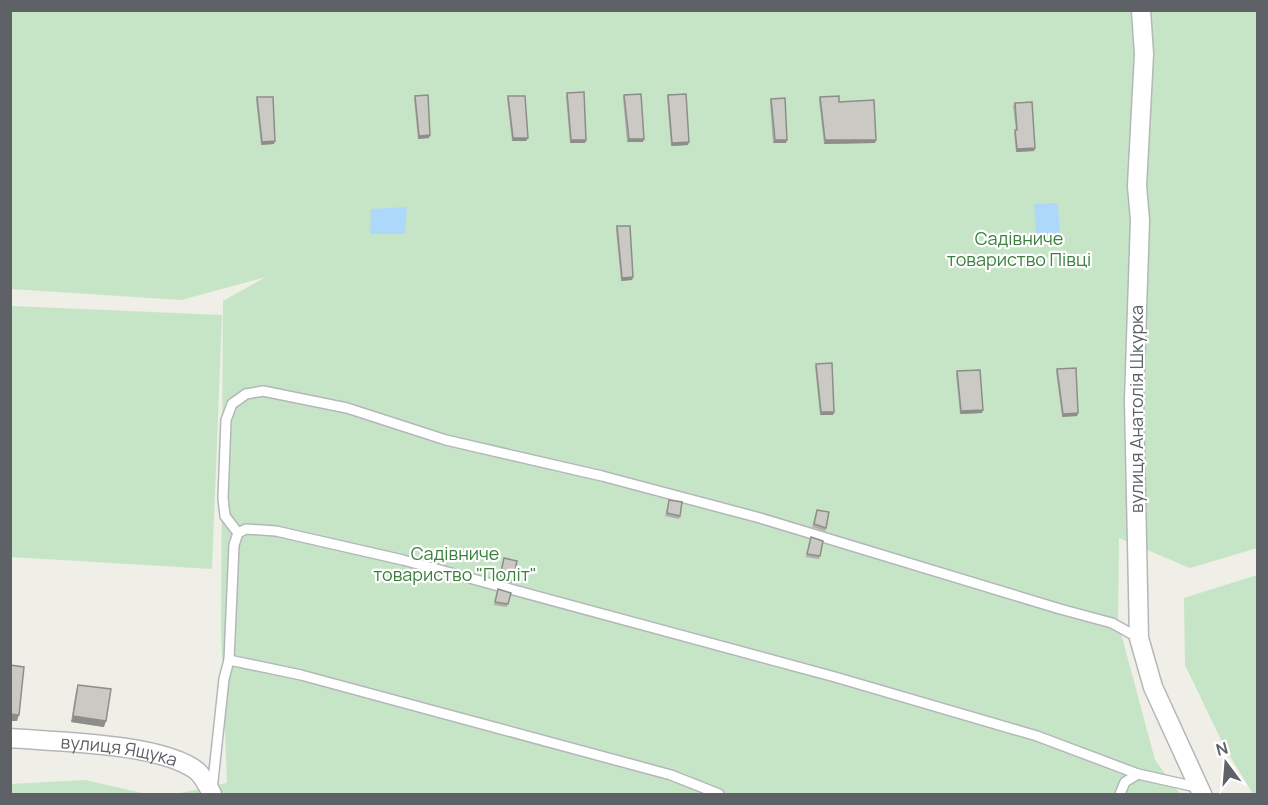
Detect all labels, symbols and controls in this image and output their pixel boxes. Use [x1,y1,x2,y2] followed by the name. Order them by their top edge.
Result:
[947,226,1091,271] park label: Садівниче товариство Півці
[1124,305,1148,513] street label: вулиця Анатолія Шкурка
[373,541,537,586] park label: Садівниче товариство "Політ"
[60,729,181,771] street label: вулиця Ящука
[1196,733,1256,793] north arrow
[1213,736,1230,761] text: N

